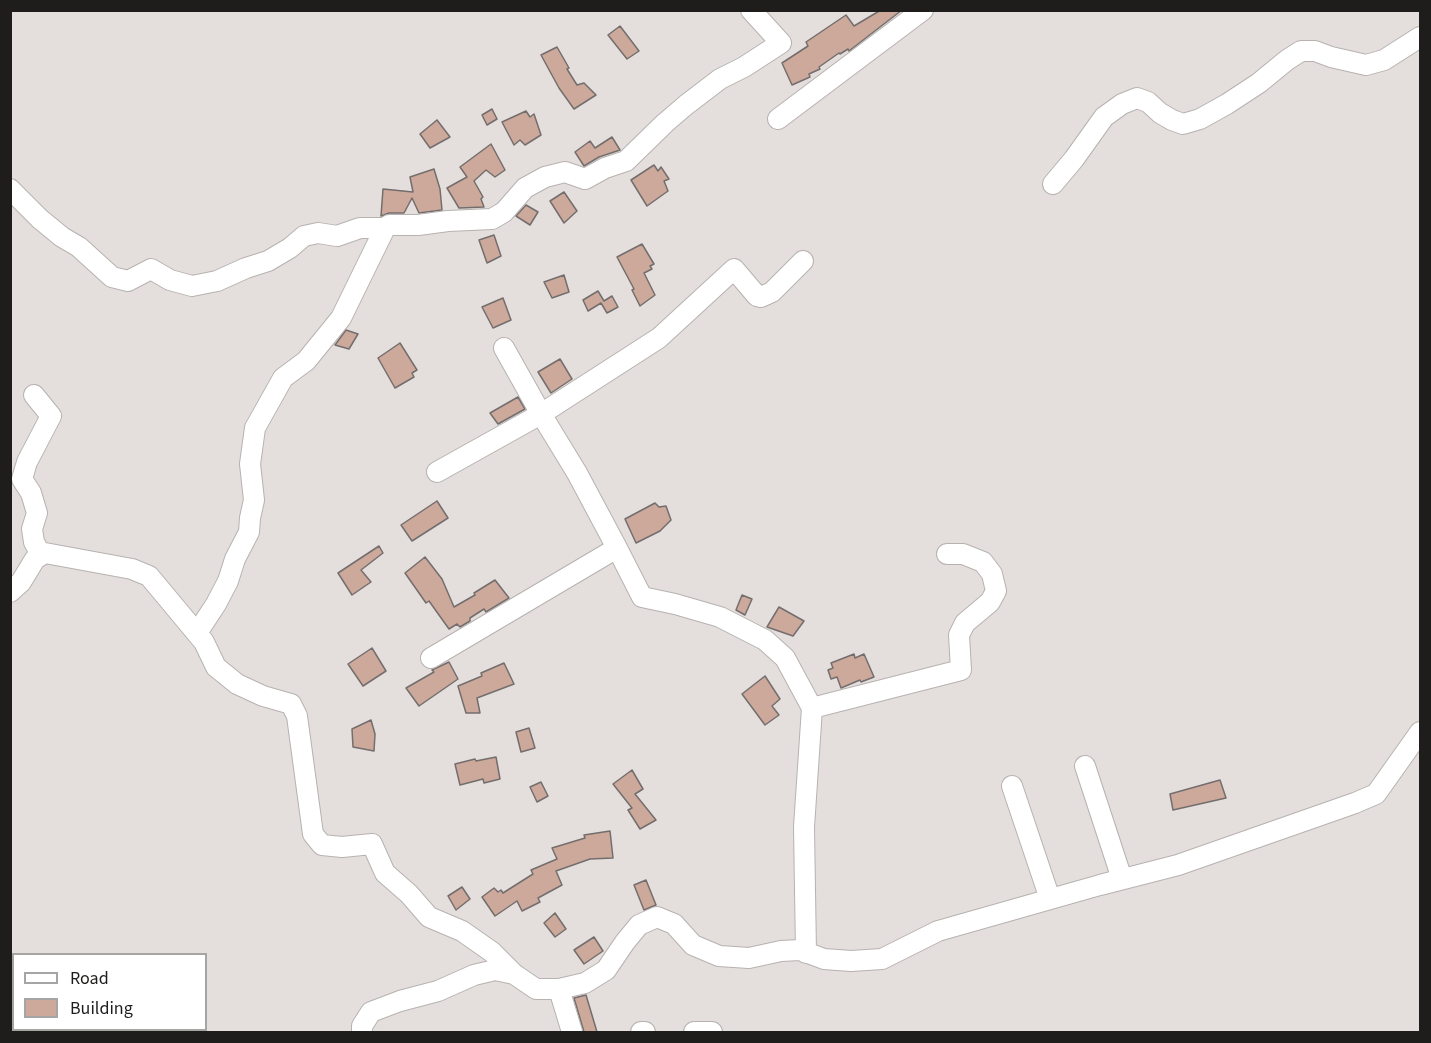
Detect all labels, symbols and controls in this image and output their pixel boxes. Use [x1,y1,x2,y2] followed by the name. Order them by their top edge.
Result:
[12,953,207,1031] legend
[70,966,109,991] text: Road
[70,996,133,1021] text: Building

